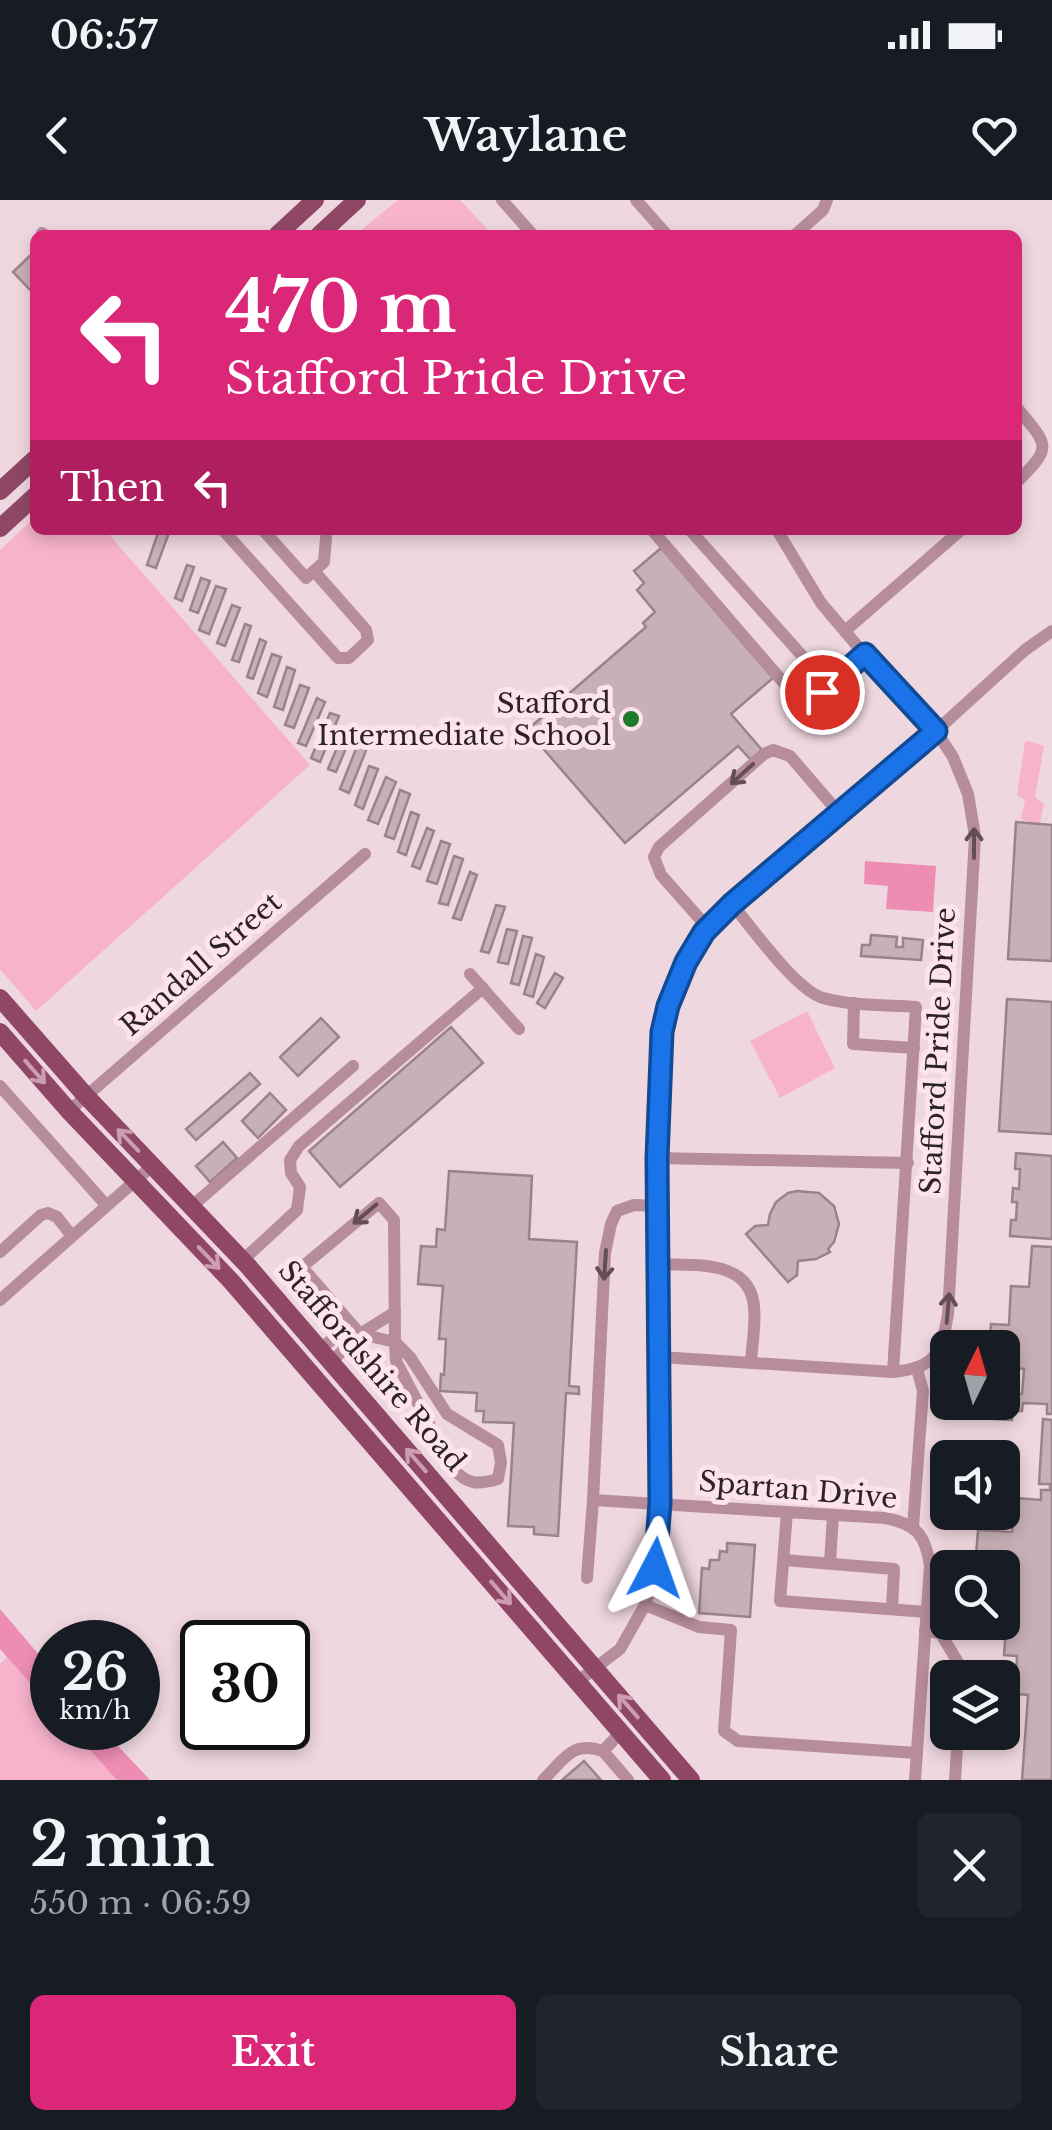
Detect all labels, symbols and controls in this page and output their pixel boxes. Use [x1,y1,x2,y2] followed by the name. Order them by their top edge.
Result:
[50,12,157,59] text: 06:57
[424,107,628,163] text: Waylane
[30,108,85,163] icon: back
[967,108,1022,163] icon: heart
[225,264,457,351] text: 470 m
[60,270,190,400] icon: left
[225,350,687,406] text: Stafford Pride Drive
[185,460,240,515] icon: left
[60,464,165,511] text: Then
[780,650,865,735] pin
[795,665,850,720] icon: arrive
[317,686,611,753] place label: Stafford Intermediate School
[620,708,642,730] marker: Stafford Intermediate School
[730,762,755,785] one-way arrow
[964,828,984,860] one-way arrow
[113,884,289,1043] street label: Randall Street
[913,906,963,1196] street label: Stafford Pride Drive
[23,1059,46,1084] one-way arrow
[116,1129,140,1153] one-way arrow
[353,1203,379,1225] one-way arrow
[197,1245,220,1270] one-way arrow
[595,1248,614,1280] one-way arrow
[271,1254,473,1479] street label: Staffordshire Road
[938,1292,957,1324] one-way arrow
[930,1330,1020,1420] north arrow
[930,1330,1020,1750] map controls
[930,1440,1020,1530] button: sound
[406,1447,428,1473] one-way arrow
[697,1464,899,1516] street label: Spartan Drive
[603,1516,707,1620] position arrow
[930,1550,1020,1640] button: search
[490,1580,513,1605] one-way arrow
[180,1620,310,1750] speed limit sign: 30
[62,1641,128,1704] text: 26
[930,1660,1020,1750] button: layers
[616,1694,639,1719] one-way arrow
[60,1695,130,1726] text: km/h
[30,1808,215,1882] text: 2 min
[917,1813,1022,1918] button: close
[30,1883,252,1923] text: 550 m · 06:59
[30,1995,516,2110] button: Exit
[536,1995,1022,2110] button: Share

